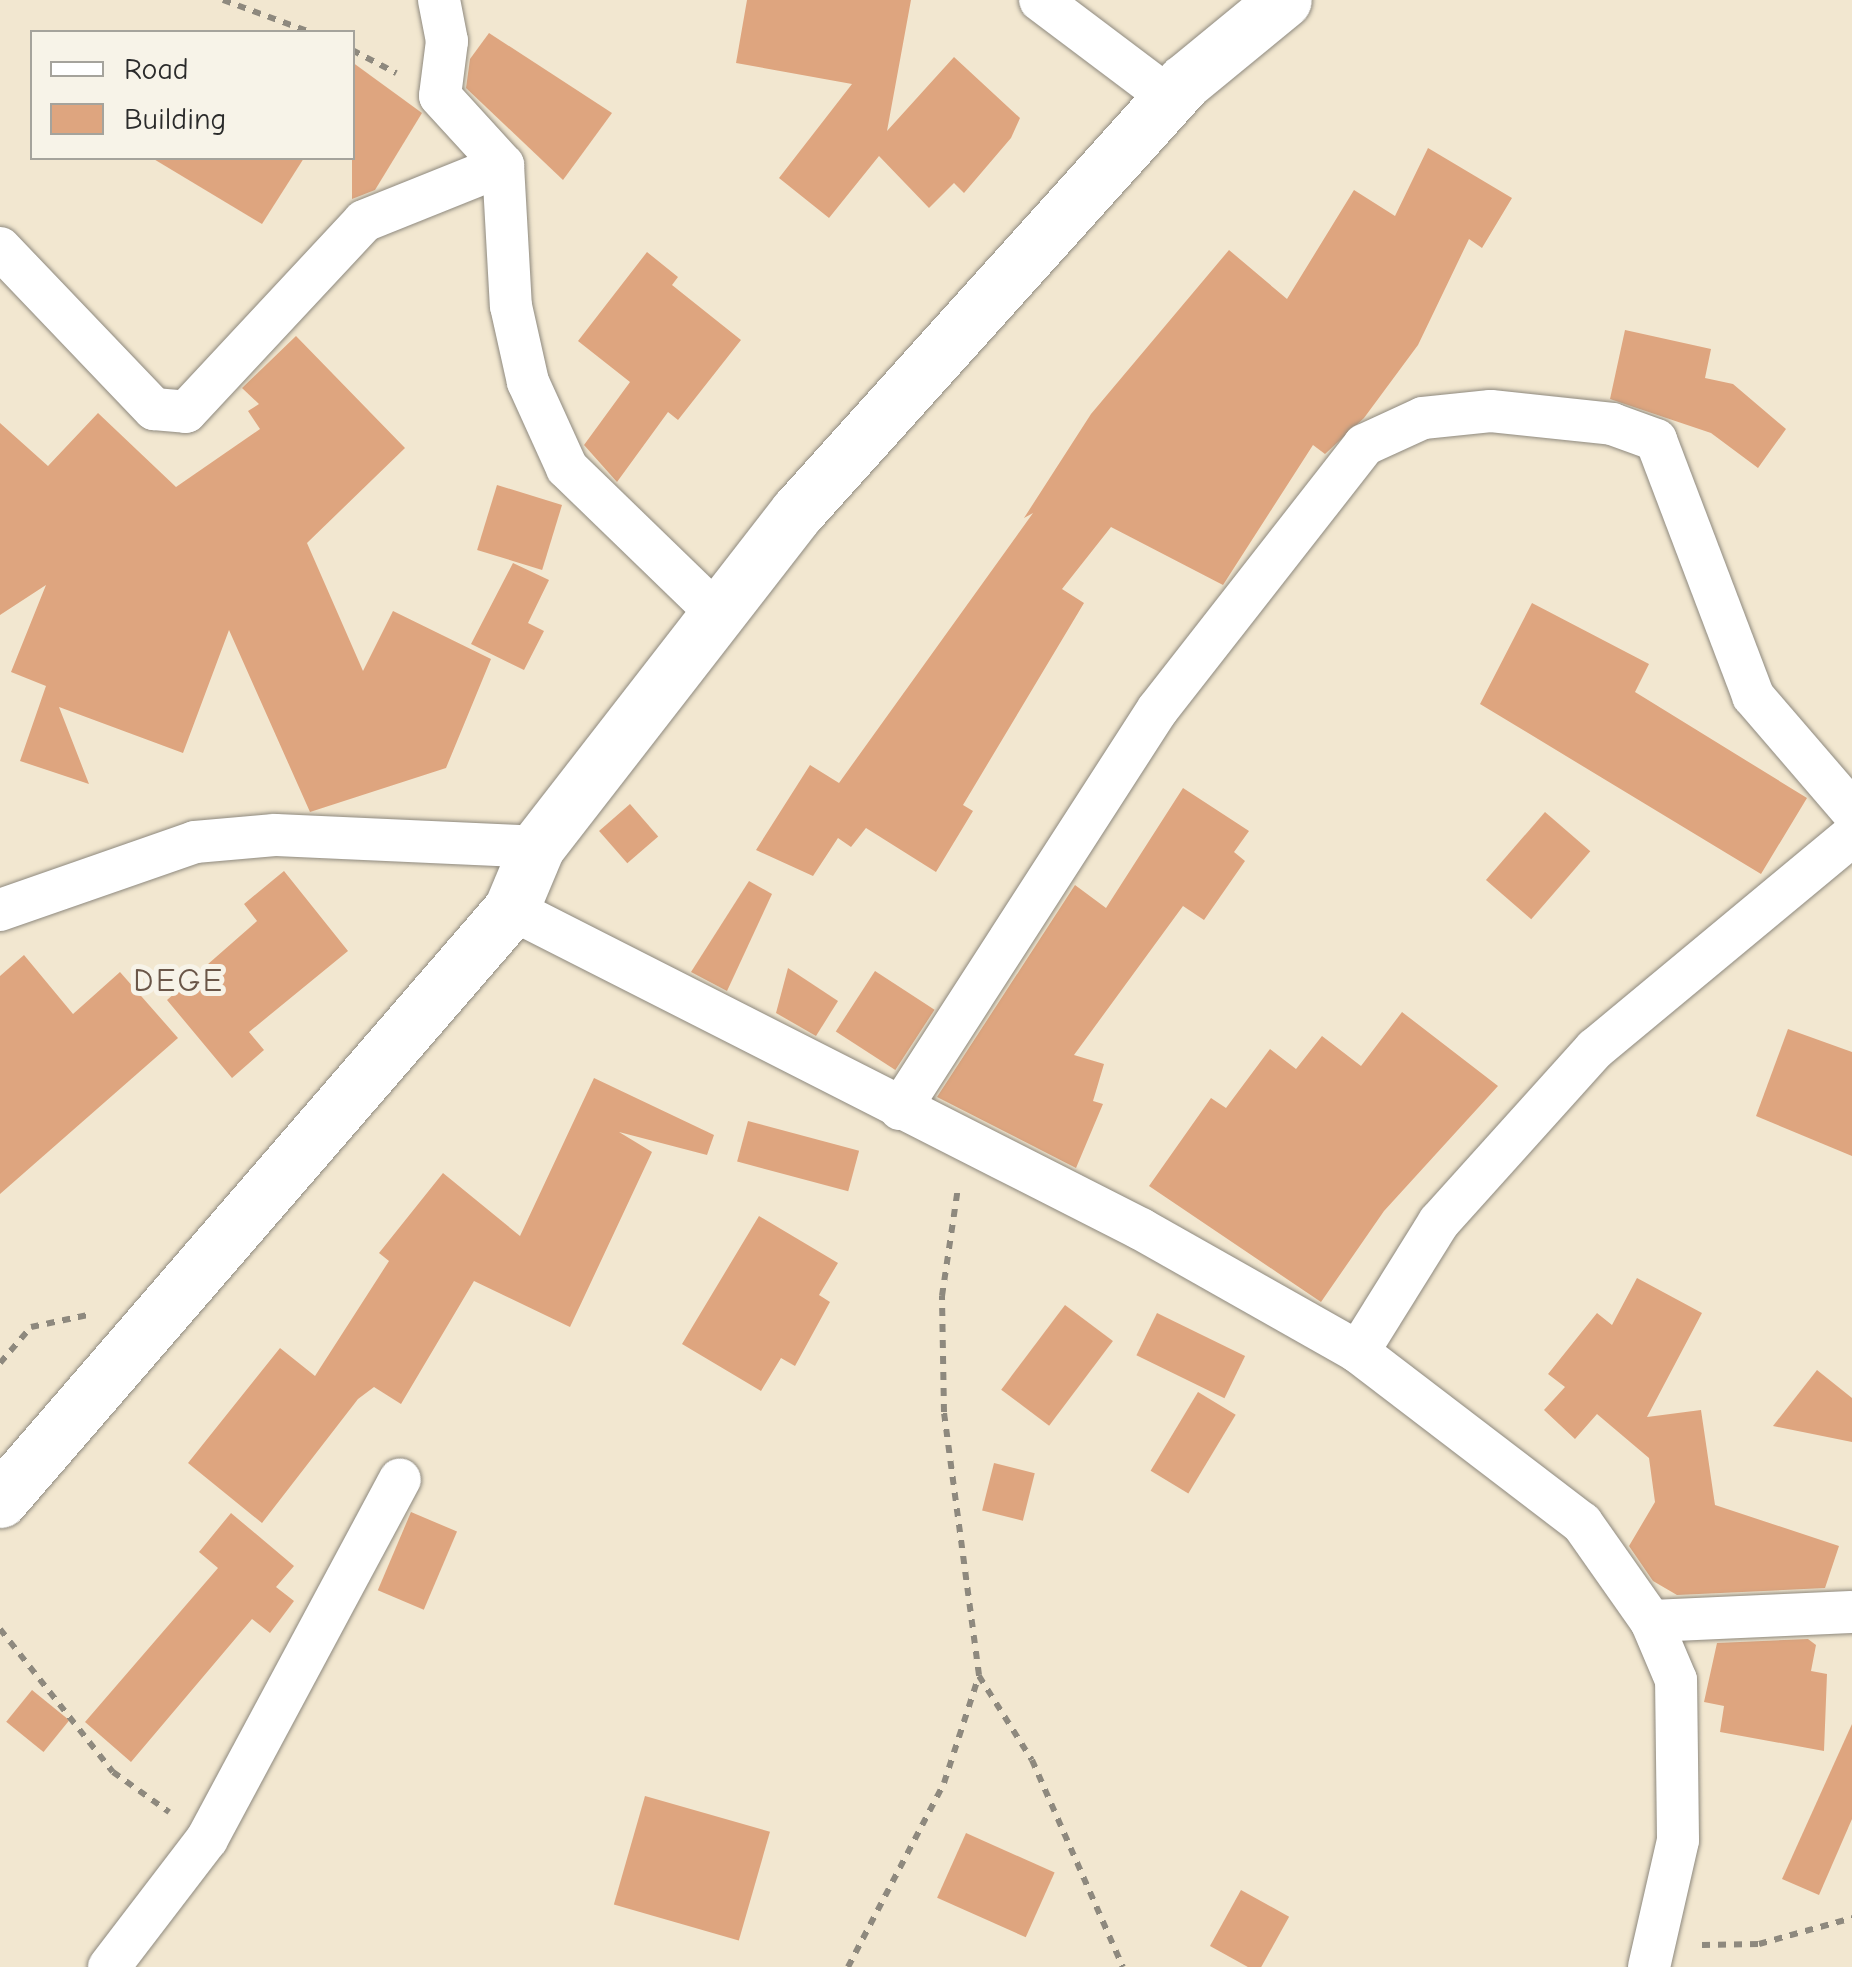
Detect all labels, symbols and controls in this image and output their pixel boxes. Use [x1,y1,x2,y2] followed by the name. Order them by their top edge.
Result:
[30,30,355,160] legend
[124,52,189,87] text: Road
[124,102,227,137] text: Building
[133,962,225,1000] district label: DEGE

